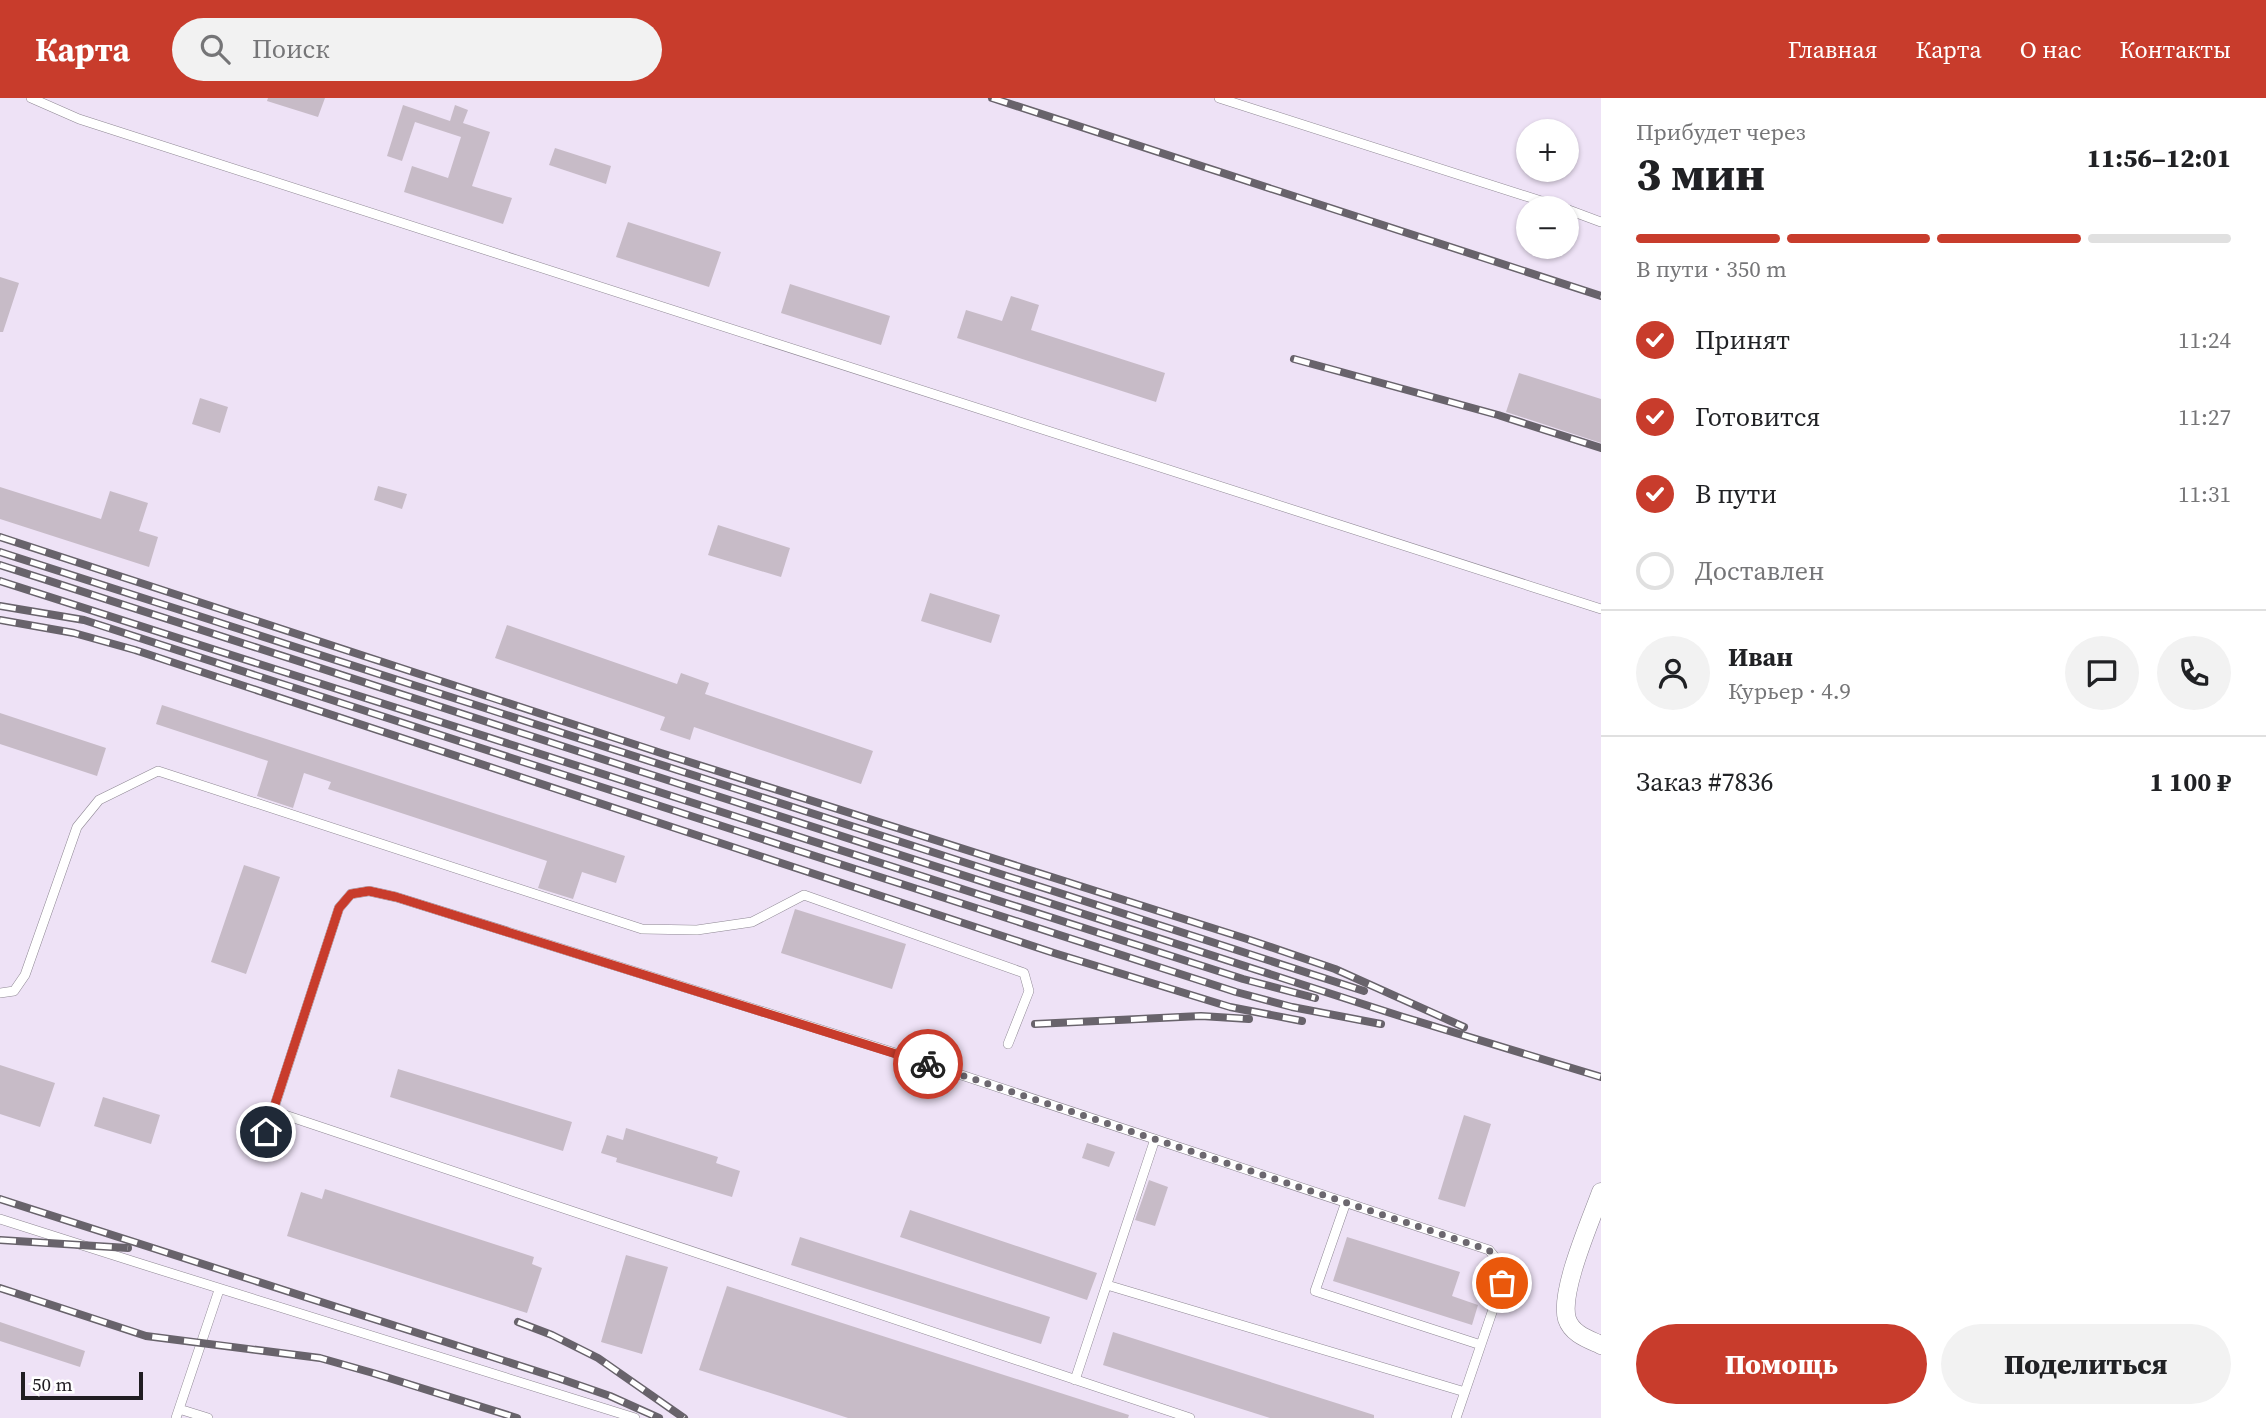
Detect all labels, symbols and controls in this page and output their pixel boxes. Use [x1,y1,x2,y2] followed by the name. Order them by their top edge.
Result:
[172,18,662,81] search box
[35,27,130,72] text: Карта
[196,30,234,68] icon: search
[252,31,330,67] text: Поиск
[1788,33,1877,66] text: Главная
[1915,33,1982,66] text: Карта
[2020,33,2081,66] text: О нас
[2119,33,2231,66] text: Контакты
[1636,116,1806,148] text: Прибудет через
[1516,119,1579,259] map controls
[1516,119,1579,182] button: +
[2087,140,2231,176] text: 11:56–12:01
[1636,142,1765,205] text: 3 мин
[1516,196,1579,259] button: −
[1636,253,1787,285] text: В пути · 350 m
[1636,321,1674,359] icon: check
[1695,322,1790,358] text: Принят
[2178,324,2231,356] text: 11:24
[1636,398,1674,436] icon: check
[1695,399,1820,435] text: Готовится
[2178,401,2231,433] text: 11:27
[1636,475,1674,513] icon: check
[1695,476,1777,512] text: В пути
[2178,478,2231,510] text: 11:31
[1695,553,1824,589] text: Доставлен
[1636,636,1710,710] button: person
[2065,636,2139,710] button: chat
[2157,636,2231,710] button: phone
[1728,639,1793,675] text: Иван
[1728,675,1851,707] text: Курьер · 4.9
[1636,764,1774,800] text: Заказ #7836
[2149,764,2231,800] text: 1 100 ₽
[893,1029,963,1099] courier
[909,1045,947,1083] icon: bike
[236,1102,296,1162] pin
[247,1113,285,1151] icon: home
[1472,1253,1532,1313] pin
[1483,1264,1521,1302] icon: bag
[1636,1324,1927,1404] button: Помощь
[1941,1324,2231,1404] button: Поделиться
[21,1369,144,1401] scale bar
[32,1371,73,1397] text: 50 m

